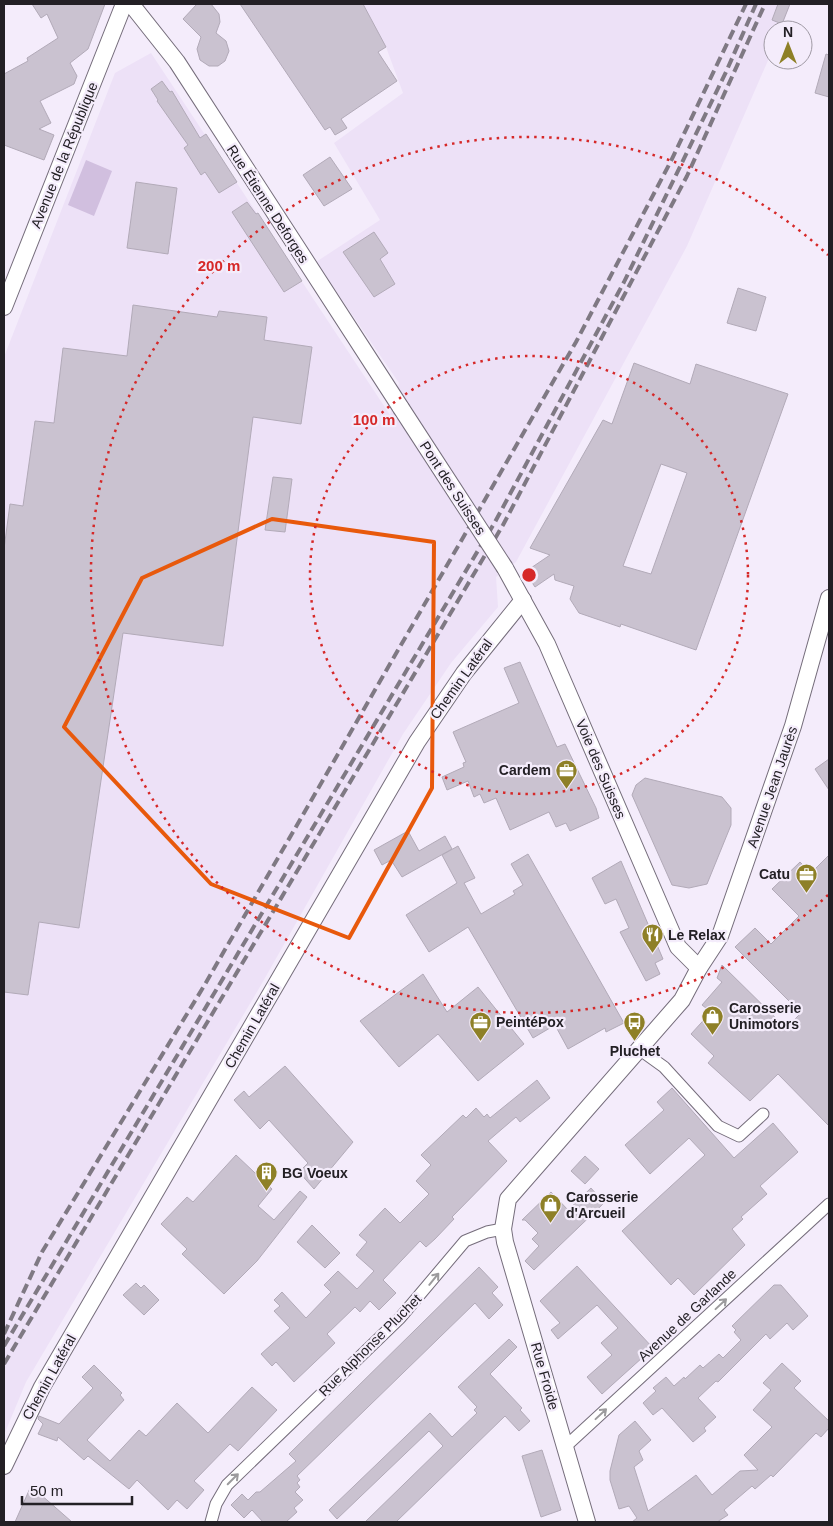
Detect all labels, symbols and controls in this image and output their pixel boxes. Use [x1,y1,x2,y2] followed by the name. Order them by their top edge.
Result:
[763,20,813,70] north arrow
[783,24,793,40] text: N
[27,79,101,230] street label: Avenue de la République
[224,142,312,266] street label: Rue Étienne Deforges
[198,257,240,274] text: 200 m
[353,411,395,428] text: 100 m
[417,438,489,538] street label: Pont des Suisses
[520,566,538,584] centre of rings
[427,636,495,722] street label: Chemin Latéral
[573,717,629,821] street label: Voie des Suisses
[744,724,800,850] street label: Avenue Jean Jaurès
[555,758,579,789] office icon: Cardem
[499,762,551,778] place label: Cardem
[794,862,818,893] office icon: Catu
[759,866,790,882] place label: Catu
[640,923,664,954] restaurant icon: Le Relax
[668,927,726,943] place label: Le Relax
[221,981,283,1071] street label: Chemin Latéral
[729,1000,802,1032] place label: Carosserie Unimotors
[701,1004,725,1035] shop icon: Carosserie Unimotors
[468,1010,492,1041] office icon: PeintéPox
[623,1011,647,1042] bus stop icon: Pluchet
[496,1014,564,1030] place label: PeintéPox
[610,1043,661,1059] place label: Pluchet
[254,1161,278,1192] building icon: BG Voeux
[282,1165,348,1181] place label: BG Voeux
[566,1189,639,1221] place label: Carosserie d'Arcueil
[538,1193,562,1224] shop icon: Carosserie d'Arcueil
[635,1265,739,1365] street label: Avenue de Garlande
[429,1272,440,1285] one-way arrow
[316,1291,424,1399] street label: Rue Alphonse Pluchet
[714,1299,727,1310] one-way arrow
[19,1332,79,1422] street label: Chemin Latéral
[528,1341,562,1412] street label: Rue Froide
[595,1409,608,1420] one-way arrow
[22,1474,132,1506] scale bar
[226,1474,238,1486] one-way arrow
[30,1482,63,1499] text: 50 m

